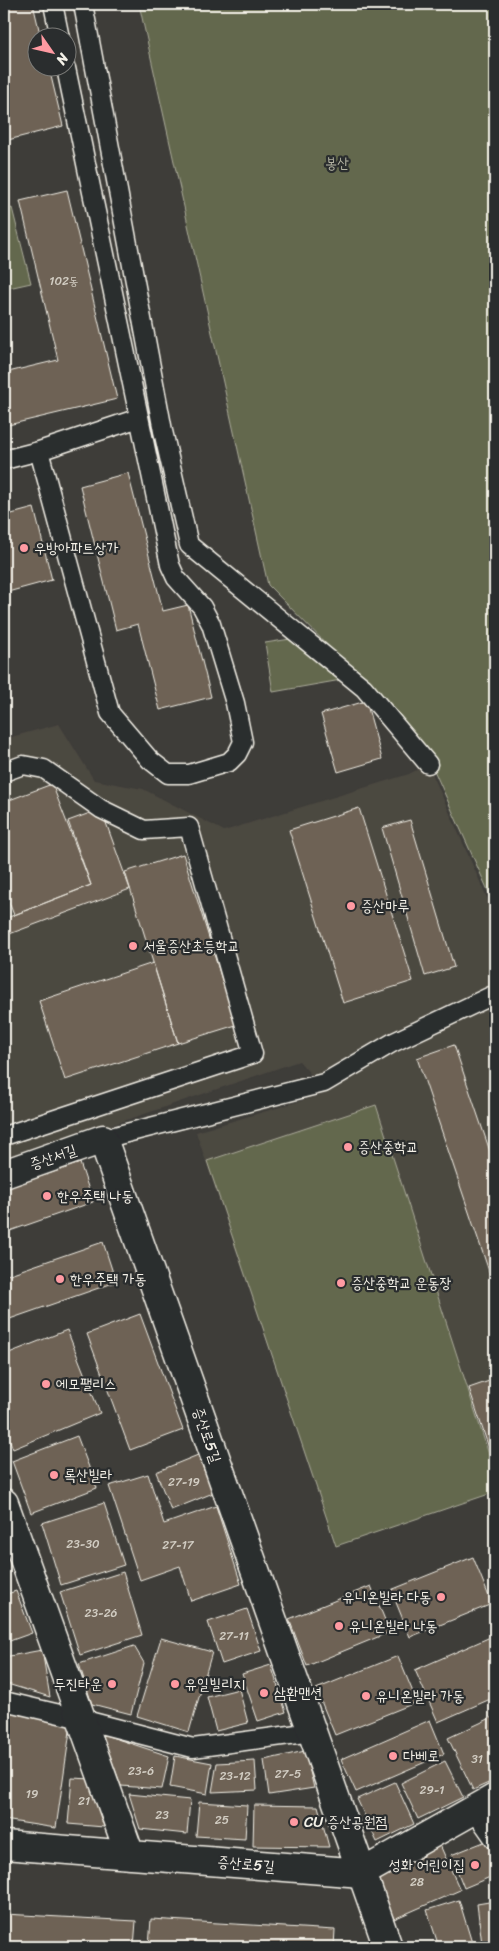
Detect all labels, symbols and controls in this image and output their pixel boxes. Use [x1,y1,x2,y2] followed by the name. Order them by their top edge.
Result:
[28,28,78,78] north arrow
[49,47,76,70] text: N
[325,150,349,176] park label: 봉산
[49,270,79,292] house number: 102동
[34,535,119,561] place label: 우방아파트상가
[18,542,30,554] marker: 우방아파트상가
[361,893,409,919] place label: 증산마루
[345,900,357,912] marker: 증산마루
[143,933,240,959] place label: 서울증산초등학교
[127,940,139,952] marker: 서울증산초등학교
[358,1134,418,1160] place label: 증산중학교
[26,1137,80,1177] street label: 증산서길
[342,1141,354,1153] marker: 증산중학교
[57,1183,133,1209] place label: 한우주택 나동
[41,1190,53,1202] marker: 한우주택 나동
[70,1266,146,1292] place label: 한우주택 가동
[351,1270,451,1296] place label: 증산중학교 운동장
[54,1273,66,1285] marker: 한우주택 가동
[335,1277,347,1289] marker: 증산중학교 운동장
[56,1371,116,1397] place label: 에모팰리스
[40,1378,52,1390] marker: 에모팰리스
[185,1404,229,1466] street label: 증산로5길
[64,1462,112,1488] place label: 록산빌라
[48,1469,60,1481] marker: 록산빌라
[168,1471,200,1493] house number: 27-19
[66,1533,100,1555] house number: 23-30
[162,1534,195,1556] house number: 27-17
[343,1584,431,1610] place label: 유니온빌라 다동
[435,1591,447,1603] marker: 유니온빌라 다동
[85,1602,118,1624] house number: 23-26
[349,1613,437,1639] place label: 유니온빌라 나동
[333,1620,345,1632] marker: 유니온빌라 나동
[219,1625,249,1647] house number: 27-11
[54,1671,102,1697] place label: 두진타운
[185,1671,245,1697] place label: 유일빌리지
[106,1678,118,1690] marker: 두진타운
[169,1678,181,1690] marker: 유일빌리지
[274,1680,322,1706] place label: 삼환맨션
[376,1683,464,1709] place label: 유니온빌라 가동
[258,1687,270,1699] marker: 삼환맨션
[360,1690,372,1702] marker: 유니온빌라 가동
[403,1743,439,1769] place label: 다베로
[471,1748,483,1770] house number: 31
[387,1750,399,1762] marker: 다베로
[128,1760,154,1782] house number: 23-6
[275,1763,301,1785] house number: 27-5
[219,1765,251,1787] house number: 23-12
[419,1779,445,1801] house number: 29-1
[26,1783,38,1805] house number: 19
[78,1790,90,1812] house number: 21
[155,1804,169,1826] house number: 23
[215,1809,229,1831] house number: 25
[304,1809,388,1835] place label: CU 증산공원점
[288,1816,300,1828] marker: CU 증산공원점
[216,1849,276,1879] street label: 증산로5길
[389,1852,465,1878] place label: 성화 어린이집
[469,1859,481,1871] marker: 성화 어린이집
[410,1871,424,1893] house number: 28

